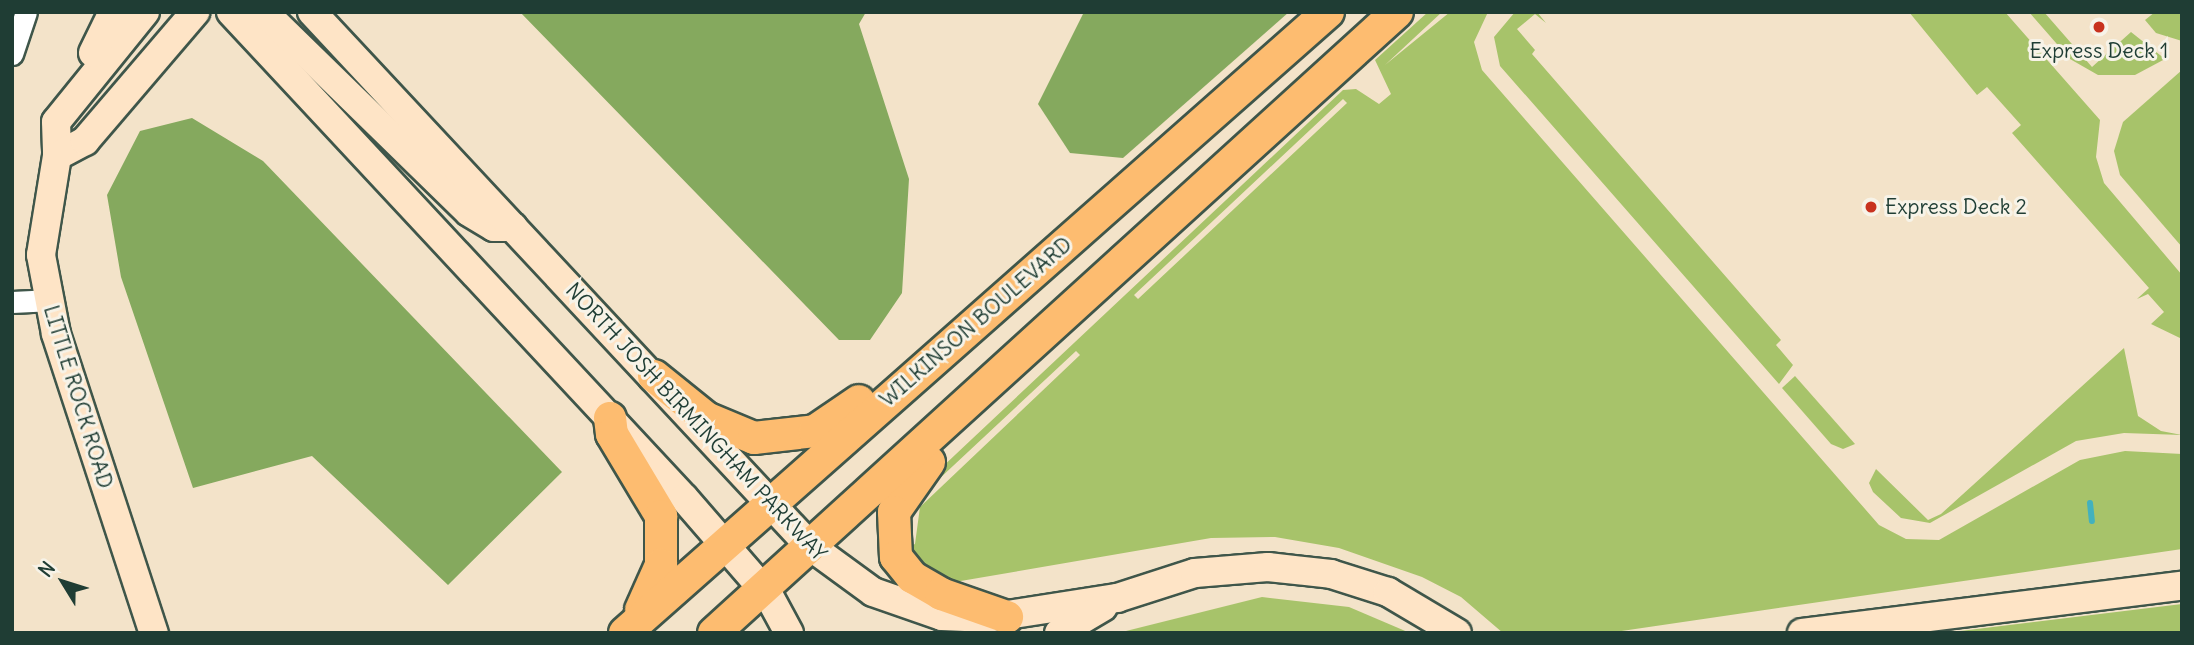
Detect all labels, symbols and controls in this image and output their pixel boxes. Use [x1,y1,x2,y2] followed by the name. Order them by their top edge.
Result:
[2091,19,2107,35] marker: Express Deck 1
[2030,38,2168,64] place label: Express Deck 1
[1885,194,2027,220] place label: Express Deck 2
[1863,199,1879,215] marker: Express Deck 2
[875,232,1077,412] street label: WILKINSON BOULEVARD
[560,278,832,566] street label: NORTH JOSH BIRMINGHAM PARKWAY
[38,302,118,492] street label: LITTLE ROCK ROAD
[28,547,98,617] north arrow
[33,557,60,582] text: N

